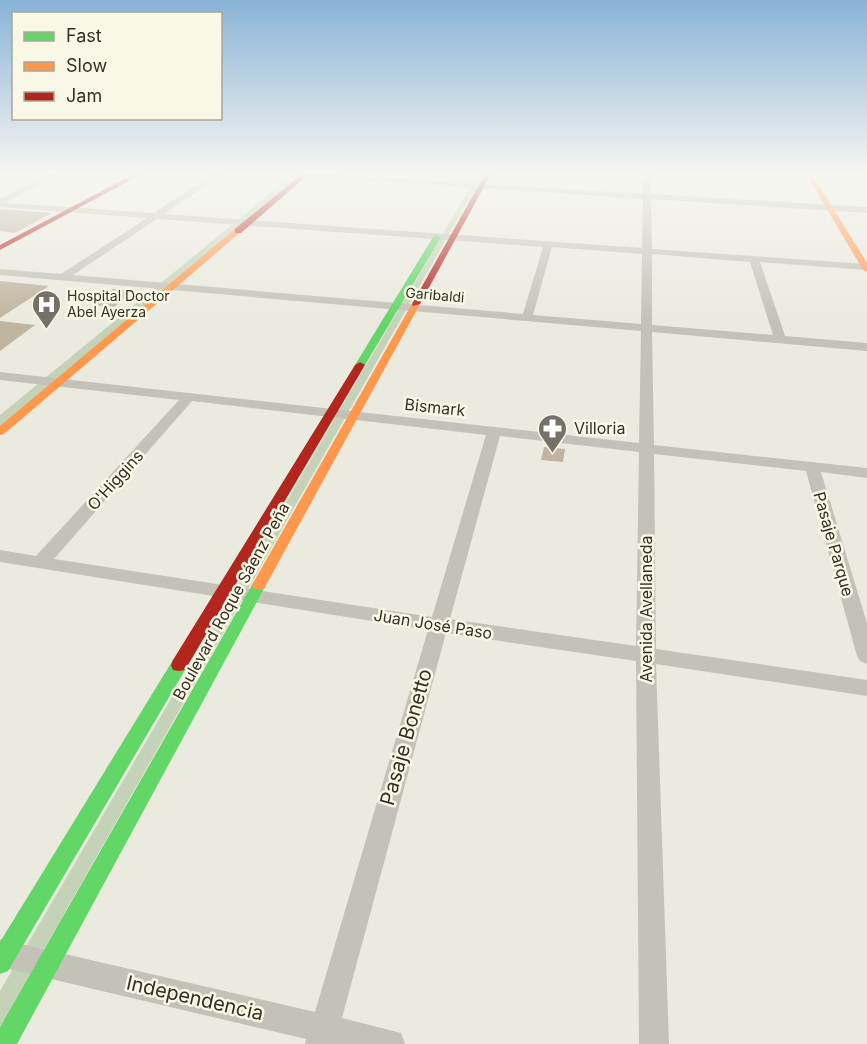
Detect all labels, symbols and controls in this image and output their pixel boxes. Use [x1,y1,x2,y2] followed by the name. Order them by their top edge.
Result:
[12,12,222,120] legend
[66,25,102,46] text: Fast
[66,55,107,76] text: Slow
[66,85,102,106] text: Jam
[405,283,465,306] street label: Garibaldi
[67,287,170,320] place label: Hospital Doctor Abel Ayerza
[30,288,62,330] hospital icon: Hospital Doctor Abel Ayerza
[404,394,467,420] street label: Bismark
[537,412,569,454] pharmacy icon: Villoria
[574,418,625,438] place label: Villoria
[83,446,147,514] street label: O'Higgins
[810,489,858,599] street label: Pasaje Parque
[168,499,294,703] street label: Boulevard Roque Sáenz Peña
[636,536,656,682] street label: Avenida Avellaneda
[372,605,494,643] street label: Juan José Paso
[375,666,437,808] street label: Pasaje Bonetto
[124,971,266,1025] street label: Independencia

